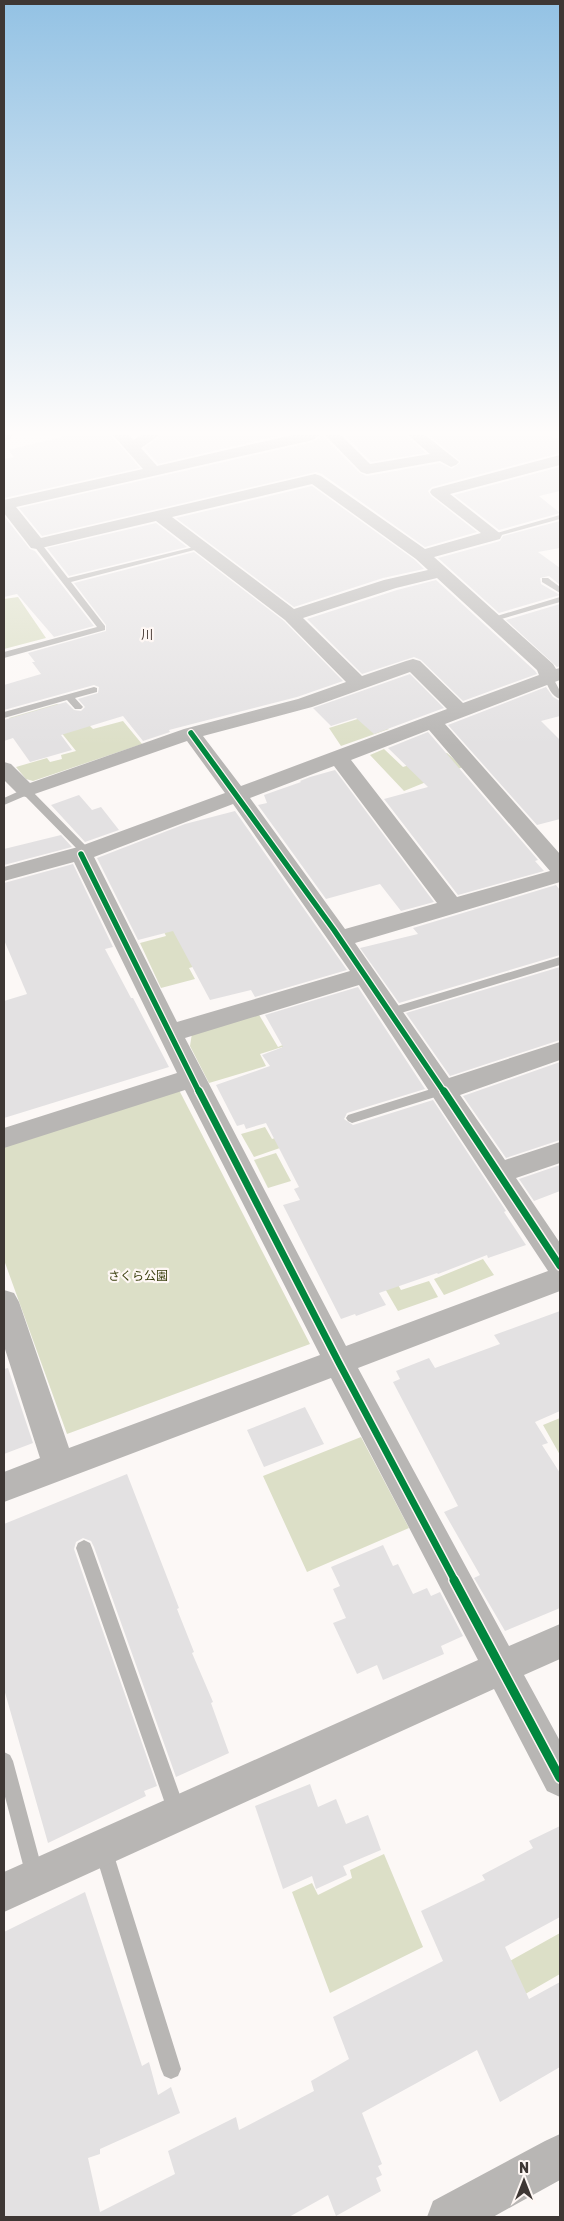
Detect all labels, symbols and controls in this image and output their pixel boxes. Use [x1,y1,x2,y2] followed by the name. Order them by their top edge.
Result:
[141,628,153,642] district label: 川
[108,1269,168,1283] park label: さくら公園
[499,2156,549,2206] north arrow
[519,2160,529,2177] text: N

